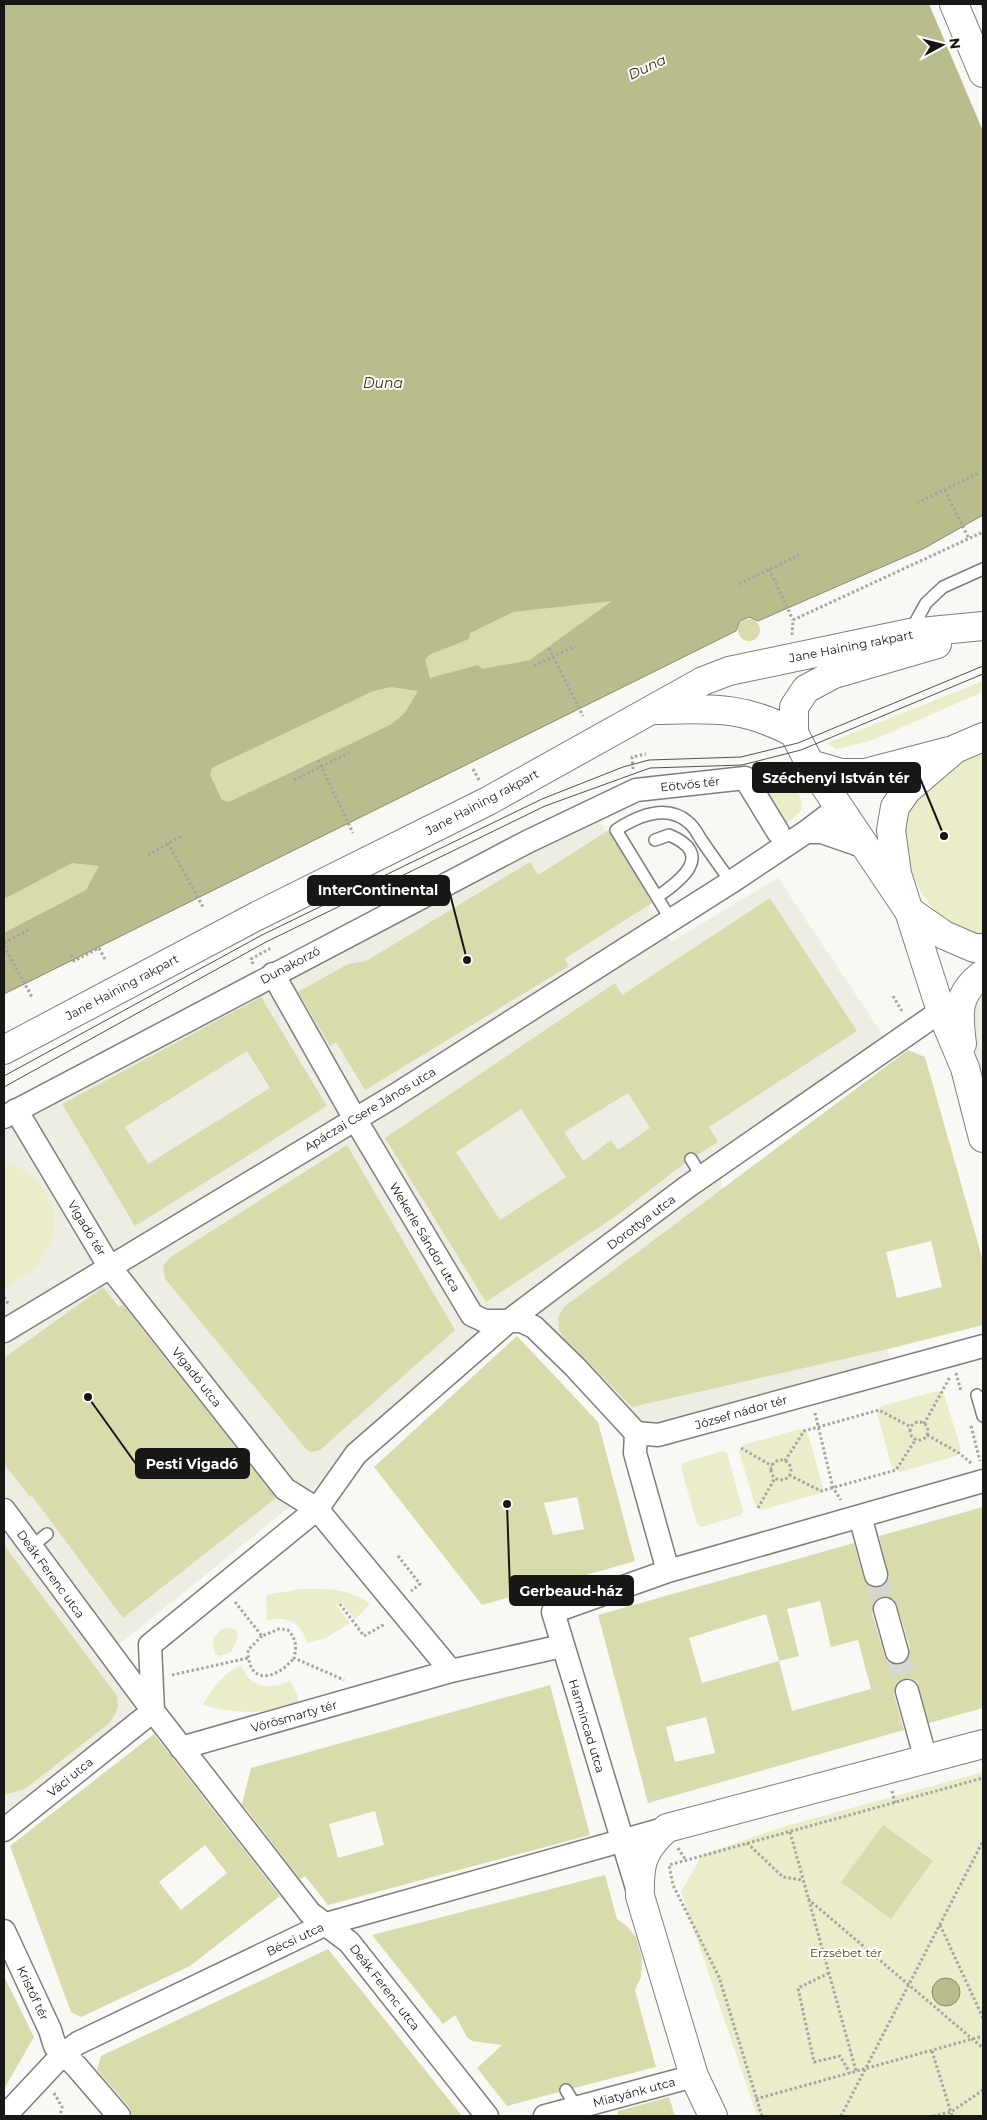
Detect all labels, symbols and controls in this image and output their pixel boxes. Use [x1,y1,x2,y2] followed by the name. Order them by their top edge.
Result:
[917,20,967,70] north arrow
[945,37,965,50] text: N
[625,50,669,84] water label: Duna
[363,374,403,392] water label: Duna
[787,627,914,666] street label: Jane Haining rakpart
[753,763,920,792] callout: Széchenyi István tér
[422,766,541,839] street label: Jane Haining rakpart
[762,769,910,787] text: Széchenyi István tér
[659,773,721,795] street label: Eötvös tér
[308,876,449,905] callout: InterContinental
[318,881,438,899] text: InterContinental
[257,943,323,987] street label: Dunakorzó
[62,951,181,1024] street label: Jane Haining rakpart
[302,1064,438,1154] street label: Apáczai Csere János utca
[386,1179,464,1295] street label: Wekerle Sándor utca
[604,1191,678,1253] street label: Dorottya utca
[65,1197,110,1259] street label: Vigadó tér
[169,1344,225,1410] street label: Vigadó utca
[692,1392,789,1433] street label: József nádor tér
[136,1449,249,1478] callout: Pesti Vigadó
[146,1455,238,1473] text: Pesti Vigadó
[14,1527,88,1621] street label: Deák Ferenc utca
[510,1576,633,1605] callout: Gerbeaud-ház
[519,1582,623,1600] text: Gerbeaud-ház
[566,1677,608,1775] street label: Harmincad utca
[249,1696,339,1735] street label: Vörösmarty tér
[44,1754,96,1800] street label: Váci utca
[264,1919,326,1959] street label: Bécsi utca
[347,1941,423,2033] street label: Deák Ferenc utca
[810,1945,882,1960] park label: Erzsébet tér
[14,1963,52,2023] street label: Kristóf tér
[591,2074,677,2110] street label: Miatyánk utca

